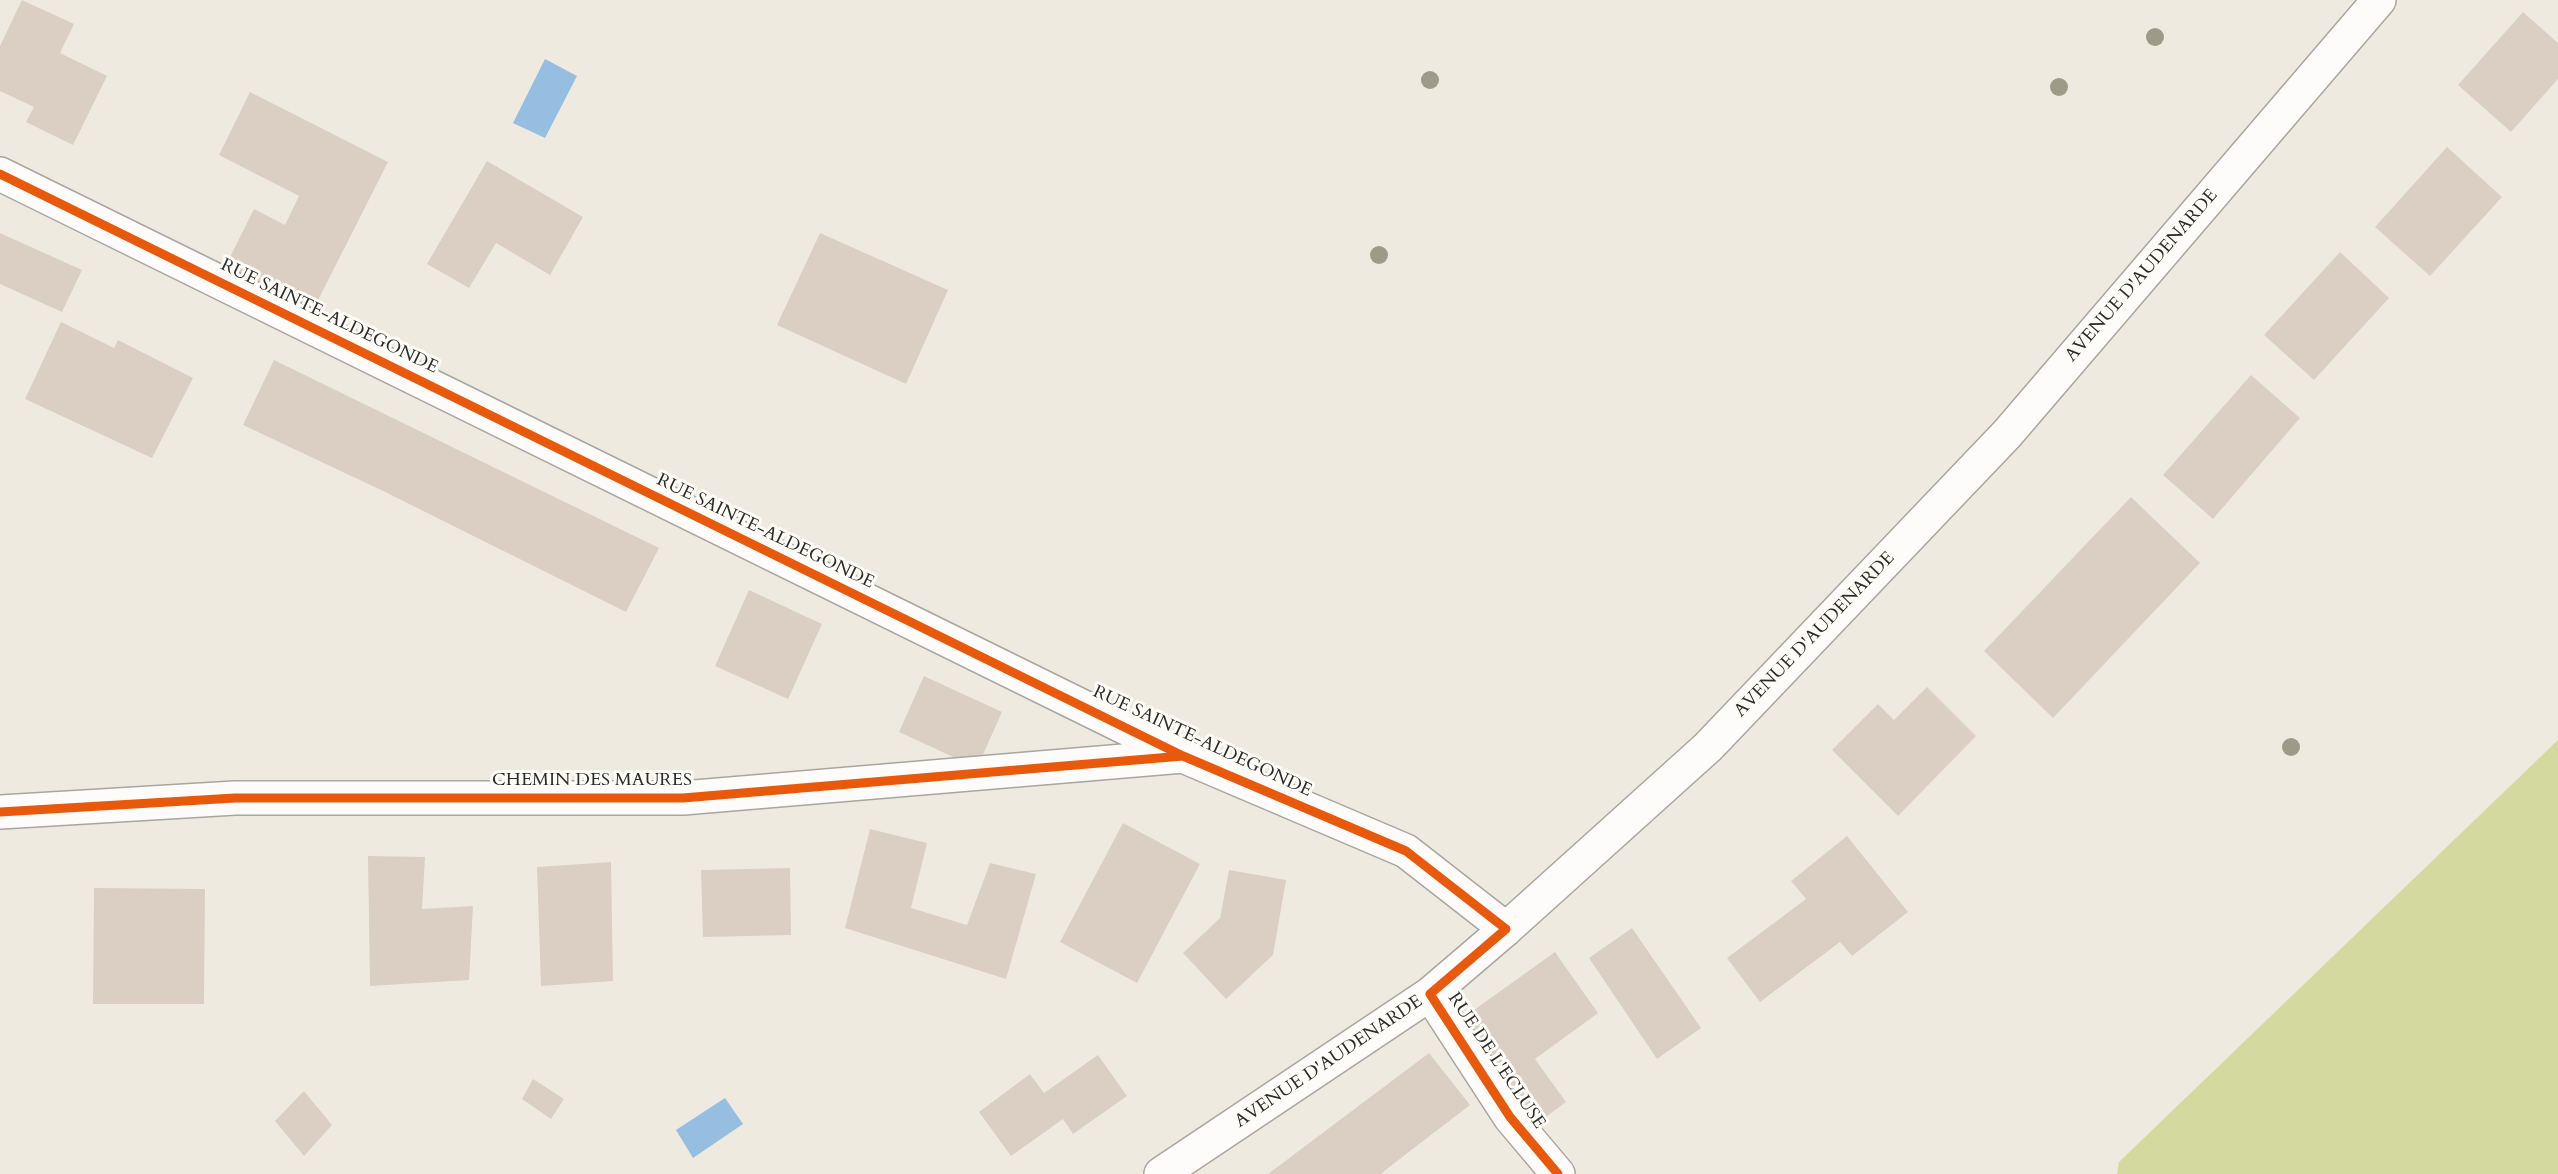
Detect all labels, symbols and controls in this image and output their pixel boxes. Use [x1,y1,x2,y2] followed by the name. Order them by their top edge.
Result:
[2061,185,2223,367] street label: AVENUE D'AUDENARDE
[217,255,441,379] street label: RUE SAINTE-ALDEGONDE
[653,470,877,594] street label: RUE SAINTE-ALDEGONDE
[1730,548,1900,722] street label: AVENUE D'AUDENARDE
[1089,682,1315,802] street label: RUE SAINTE-ALDEGONDE
[492,770,692,792] street label: CHEMIN DES MAURES
[1443,989,1549,1133] street label: RUE DE L'ECLUSE
[1231,991,1427,1133] street label: AVENUE D'AUDENARDE

